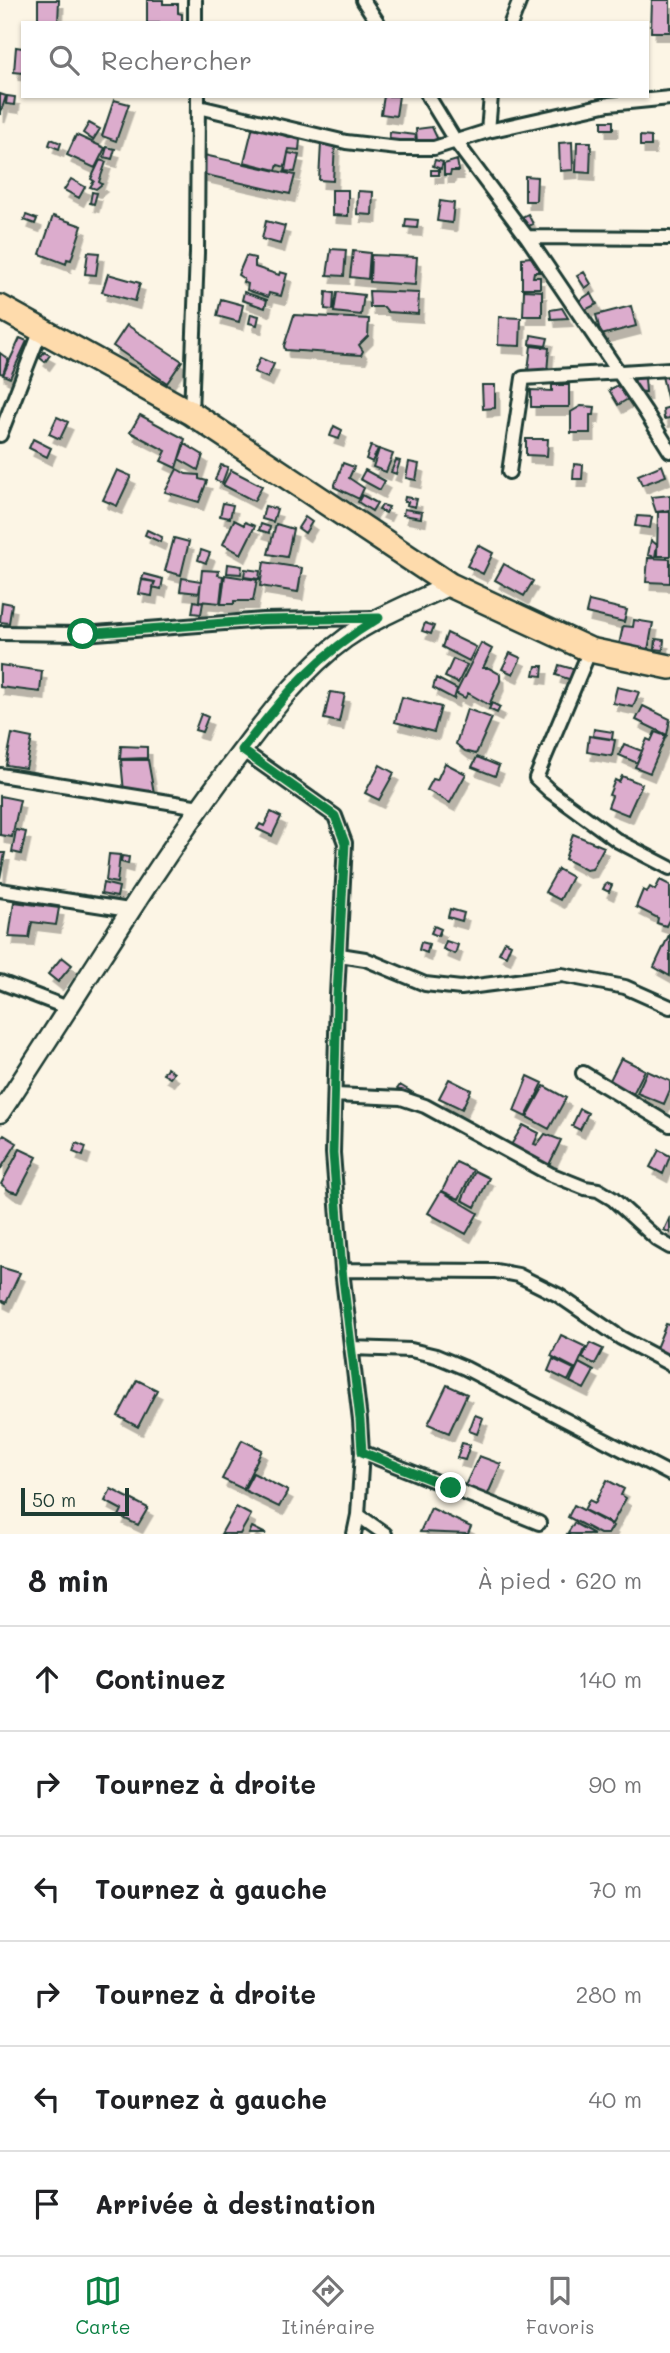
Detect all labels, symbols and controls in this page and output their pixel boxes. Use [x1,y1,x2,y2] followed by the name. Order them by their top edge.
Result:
[21,21,649,98] search box
[45,41,83,79] icon: search
[101,43,252,77] text: Rechercher
[67,618,98,649] route start
[435,1472,466,1503] route end
[21,1485,130,1517] scale bar
[32,1487,76,1512] text: 50 m
[28,1560,109,1600] text: 8 min
[477,1565,642,1595] text: À pied · 620 m
[28,1660,66,1698] icon: ahead
[95,1662,225,1696] text: Continuez
[578,1664,642,1694] text: 140 m
[28,1765,66,1803] icon: right
[95,1767,316,1801] text: Tournez à droite
[589,1769,642,1799] text: 90 m
[28,1870,66,1908] icon: left
[95,1872,327,1906] text: Tournez à gauche
[589,1874,642,1904] text: 70 m
[28,1975,66,2013] icon: right
[95,1977,316,2011] text: Tournez à droite
[575,1979,642,2009] text: 280 m
[28,2080,66,2118] icon: left
[95,2082,327,2116] text: Tournez à gauche
[589,2084,642,2114] text: 40 m
[28,2185,66,2223] icon: arrive
[95,2187,375,2221] text: Arrivée à destination
[76,2272,131,2339] tab: Carte
[282,2272,375,2339] tab: Itinéraire
[526,2272,594,2339] tab: Favoris

